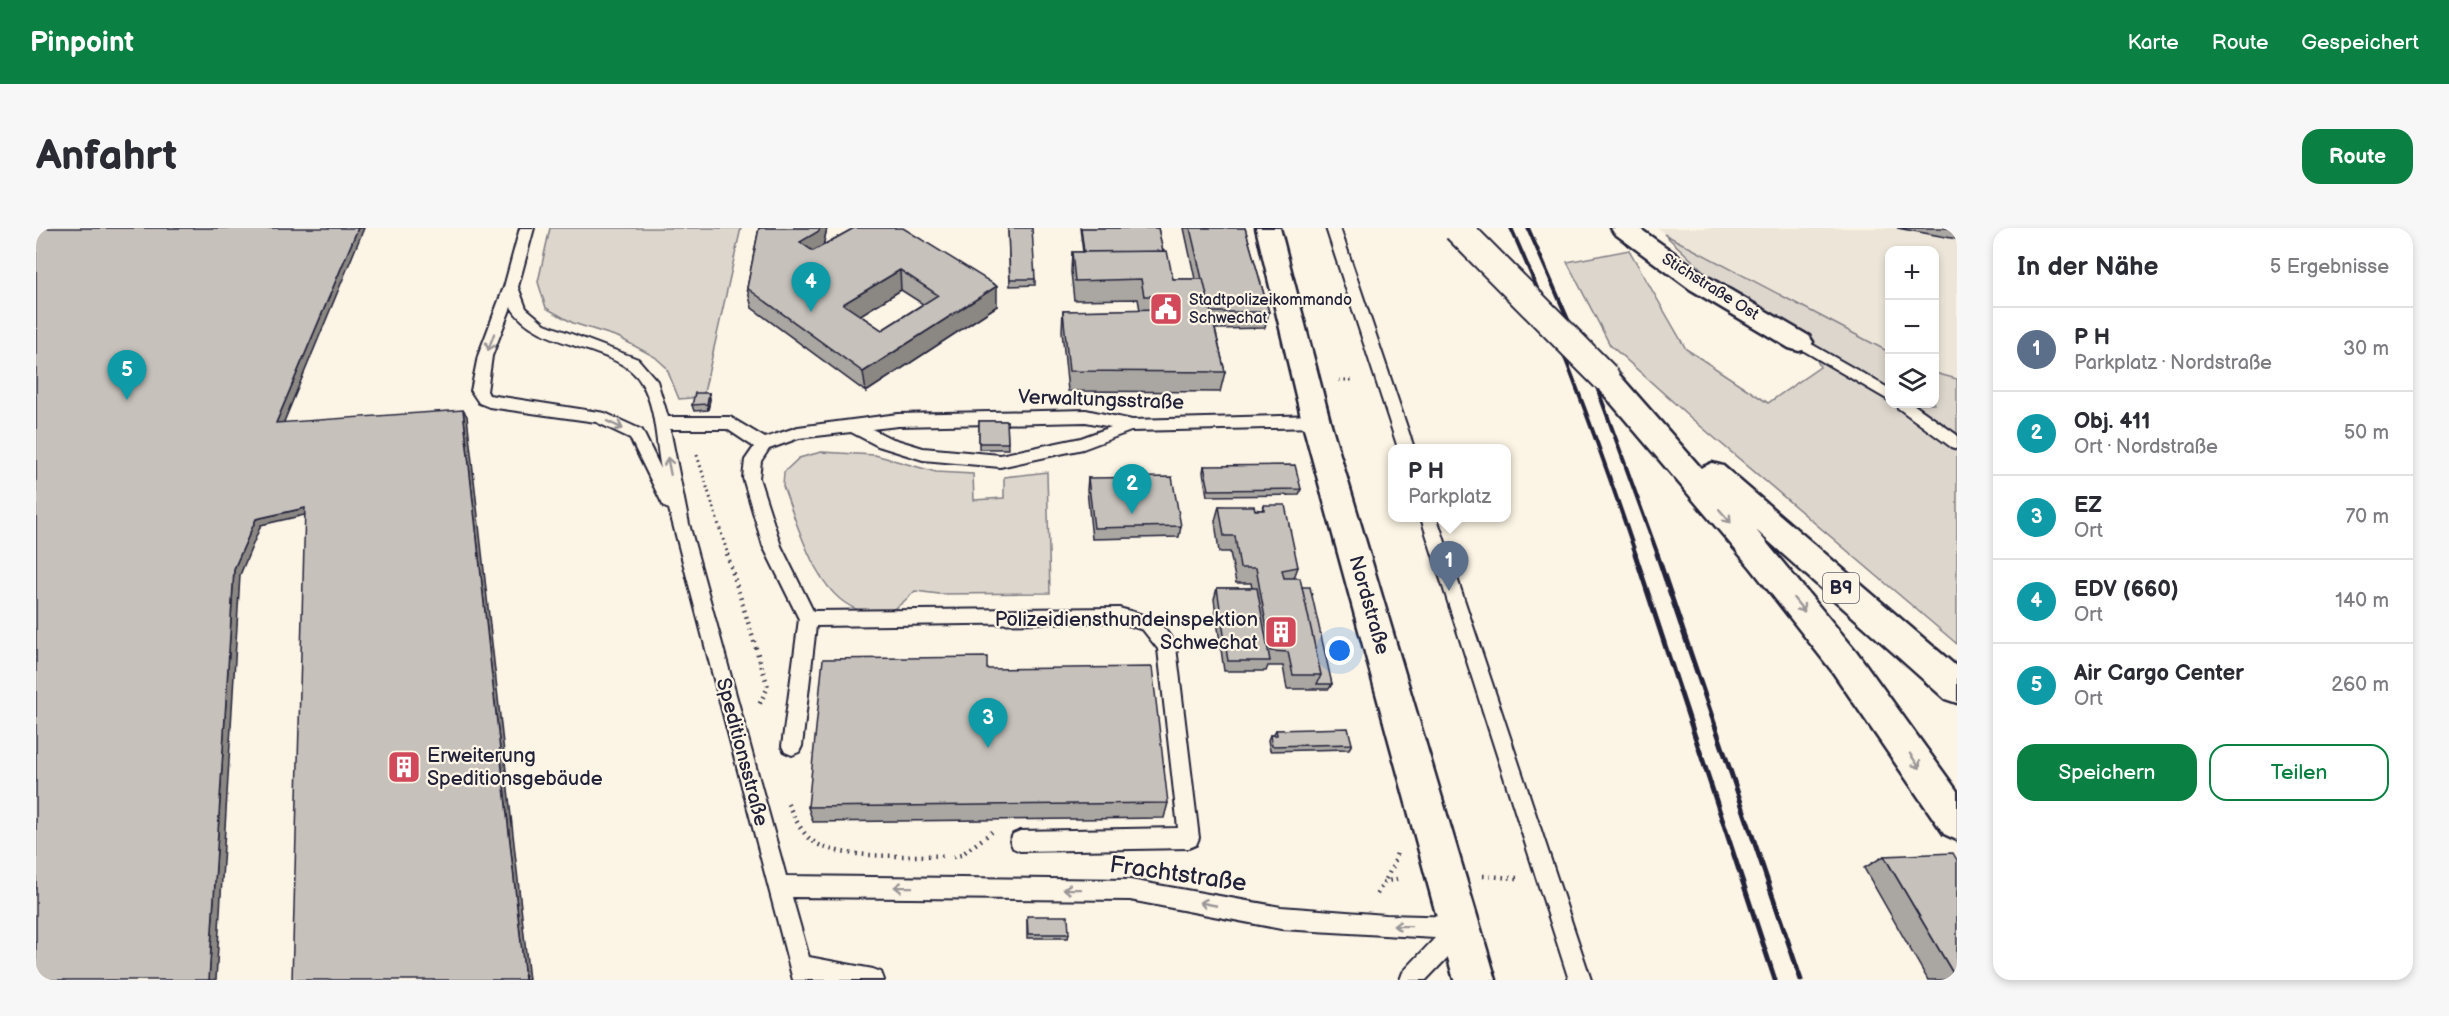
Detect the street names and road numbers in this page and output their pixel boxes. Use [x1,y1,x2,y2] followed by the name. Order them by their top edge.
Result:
[1658,250,1762,324] street label: Stichstraße Ost
[1018,385,1185,415] street label: Verwaltungsstraße
[1343,553,1395,657] street label: Nordstraße
[1823,573,1859,603] road number: B9
[711,675,773,829] street label: Speditionsstraße
[1108,850,1248,898] street label: Frachtstraße

